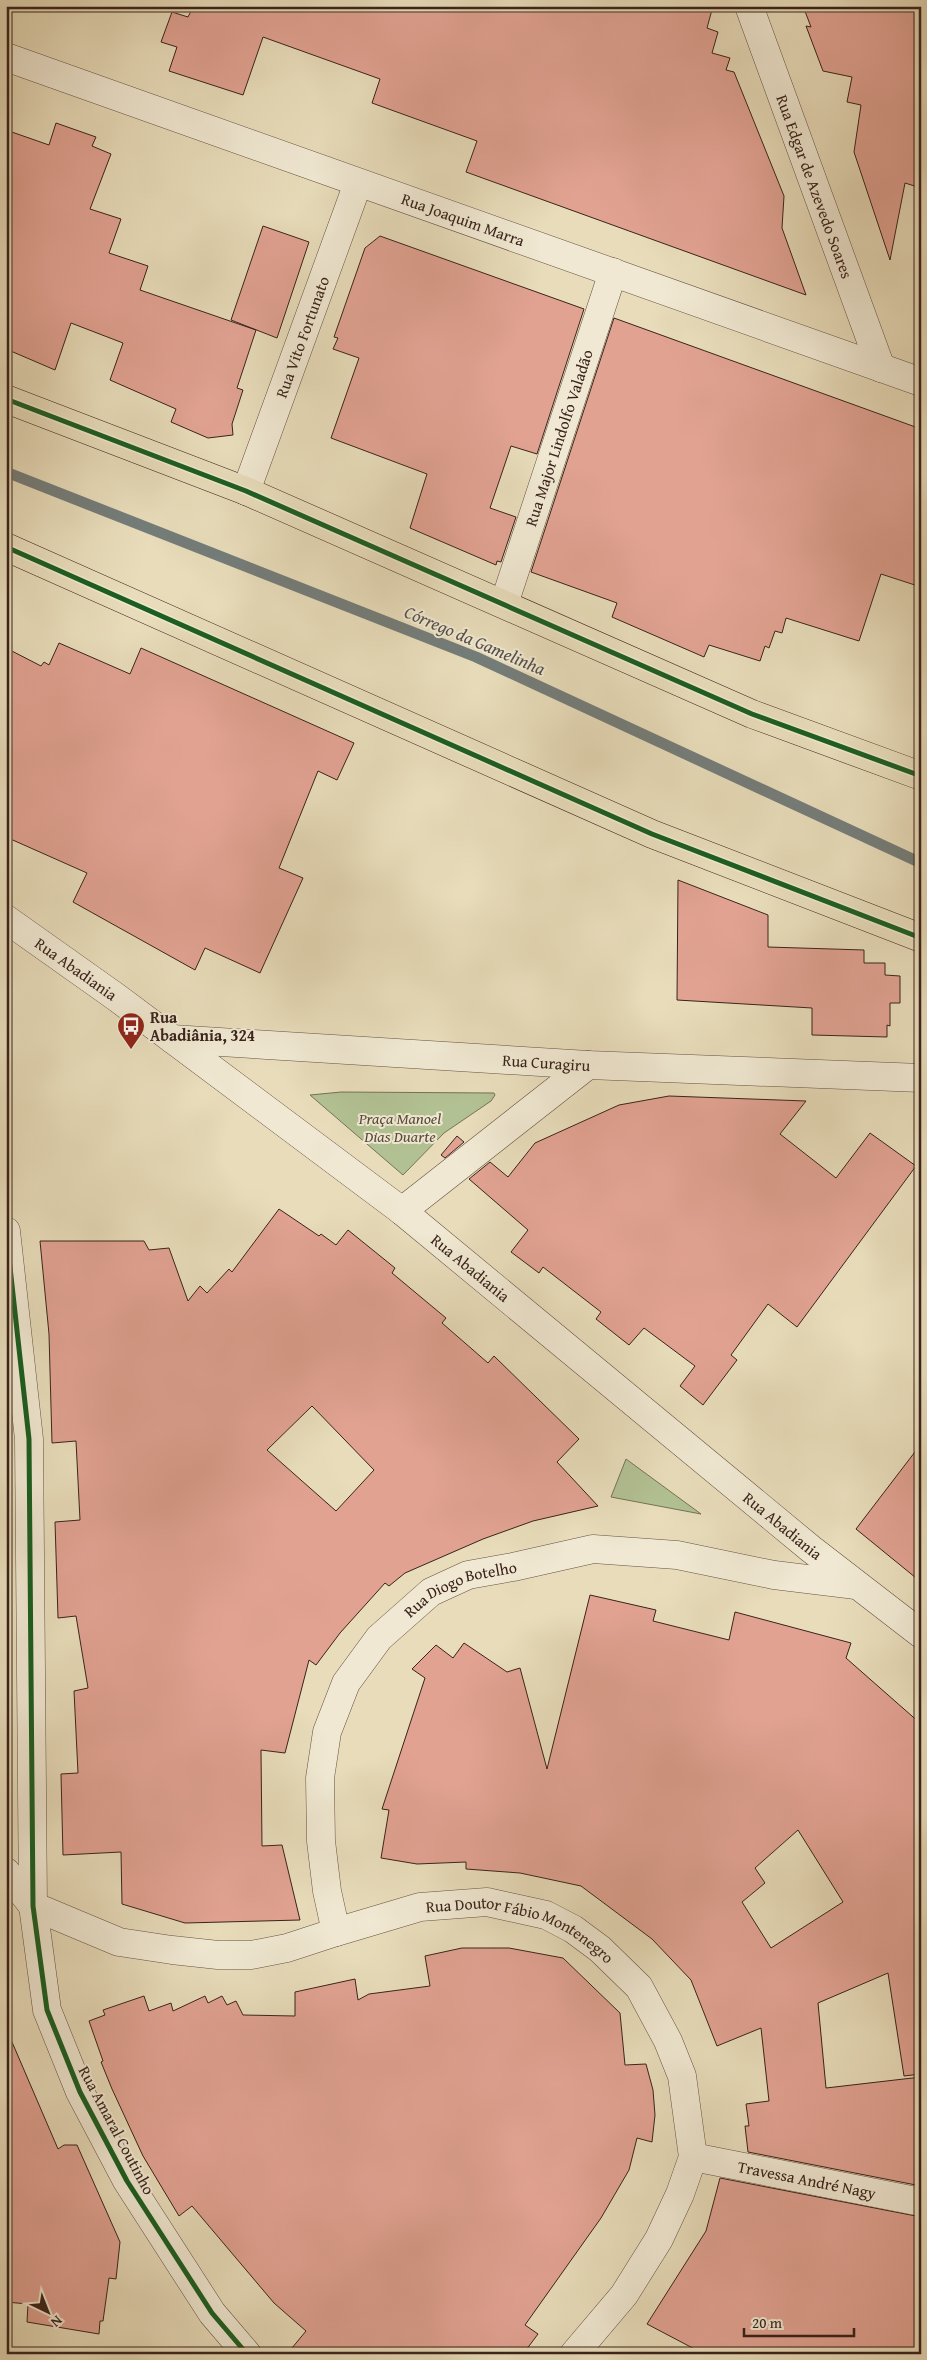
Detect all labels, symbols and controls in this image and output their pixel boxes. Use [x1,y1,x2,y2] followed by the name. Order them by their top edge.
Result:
[770,91,859,282] street label: Rua Edgar de Azevedo Soares
[398,186,528,252] street label: Rua Joaquim Marra
[269,273,335,401] street label: Rua Vito Fortunato
[518,346,599,529] street label: Rua Major Lindolfo Valadão
[400,598,550,682] water label: Córrego da Gamelinha
[30,931,123,1007] street label: Rua Abadiania
[150,1005,255,1047] place label: Rua Abadiânia, 324
[116,1011,146,1050] bus stop icon: Rua Abadiânia, 324
[502,1048,591,1077] street label: Rua Curagiru
[358,1106,441,1148] park label: Praça Manoel Dias Duarte
[426,1228,516,1308] street label: Rua Abadiania
[738,1486,828,1566] street label: Rua Abadiania
[398,1555,519,1623] street label: Rua Diogo Botelho
[425,1890,620,1969] street label: Rua Doutor Fábio Montenegro
[73,2061,161,2199] street label: Rua Amaral Coutinho
[736,2154,878,2205] street label: Travessa André Nagy
[22,2288,72,2338] north arrow
[744,2305,854,2337] scale bar
[46,2311,67,2332] text: N
[752,2312,783,2333] text: 20 m

